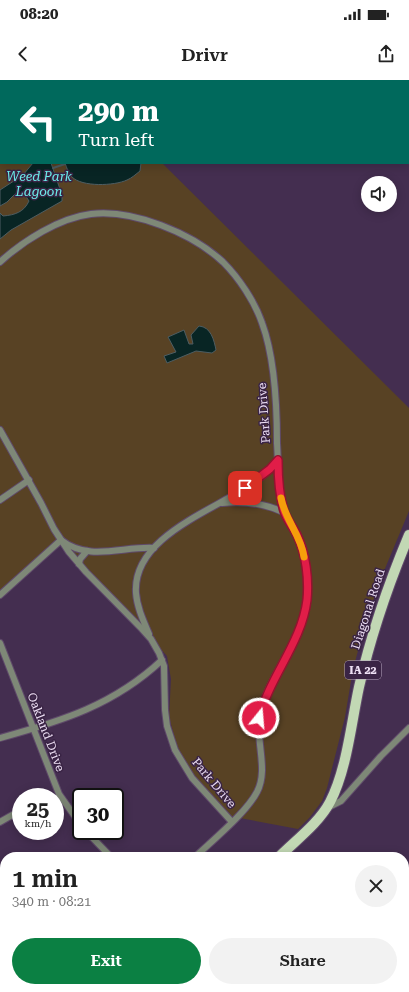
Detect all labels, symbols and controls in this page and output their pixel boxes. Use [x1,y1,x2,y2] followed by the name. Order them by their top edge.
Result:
[20,5,58,23] text: 08:20
[12,43,34,65] icon: back
[375,43,397,65] icon: share
[181,44,228,65] text: Drivr
[78,95,159,128] text: 290 m
[12,96,64,148] icon: left
[78,129,154,150] text: Turn left
[6,169,73,199] water label: Weed Park Lagoon
[361,176,397,212] map controls
[361,176,397,212] button: sound
[255,382,273,444] street label: Park Drive
[228,471,262,505] pin
[234,477,256,499] icon: arrive
[348,567,388,651] street label: Diagonal Road
[345,661,381,679] road number: IA 22
[25,691,68,774] street label: Oakland Drive
[238,697,280,739] position arrow
[189,755,239,811] street label: Park Drive
[72,788,124,840] speed limit sign: 30
[27,797,49,821] text: 25
[25,818,51,829] text: km/h
[12,865,78,893] text: 1 min
[355,865,397,907] button: close
[12,894,91,909] text: 340 m · 08:21
[12,938,201,984] button: Exit
[209,938,397,984] button: Share

